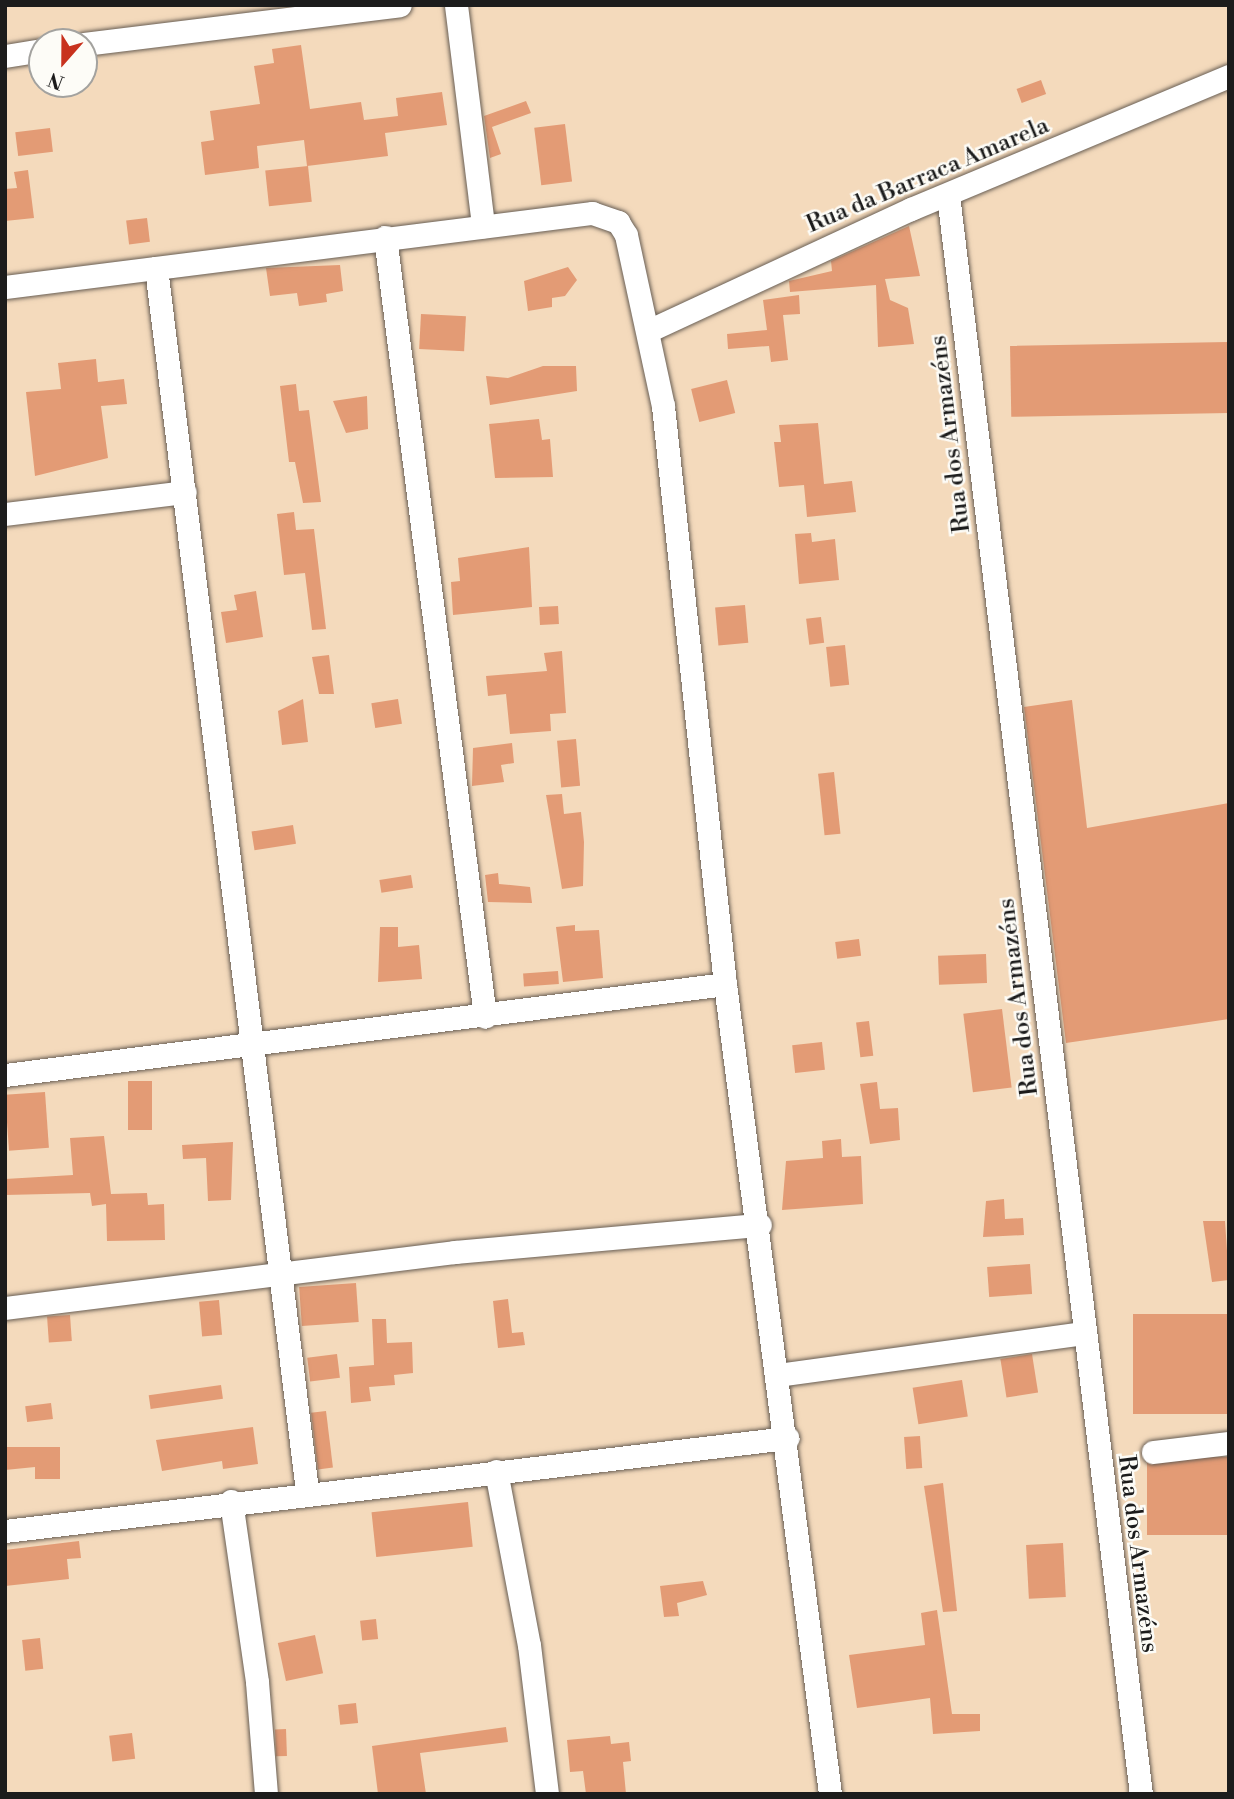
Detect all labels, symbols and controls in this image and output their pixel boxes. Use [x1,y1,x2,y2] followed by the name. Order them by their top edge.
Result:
[28,28,98,98] north arrow
[45,67,68,95] text: N
[802,112,1054,240] street label: Rua da Barraca Amarela
[925,334,977,534] street label: Rua dos Armazéns
[993,897,1045,1097] street label: Rua dos Armazéns
[1111,1454,1163,1654] street label: Rua dos Armazéns

